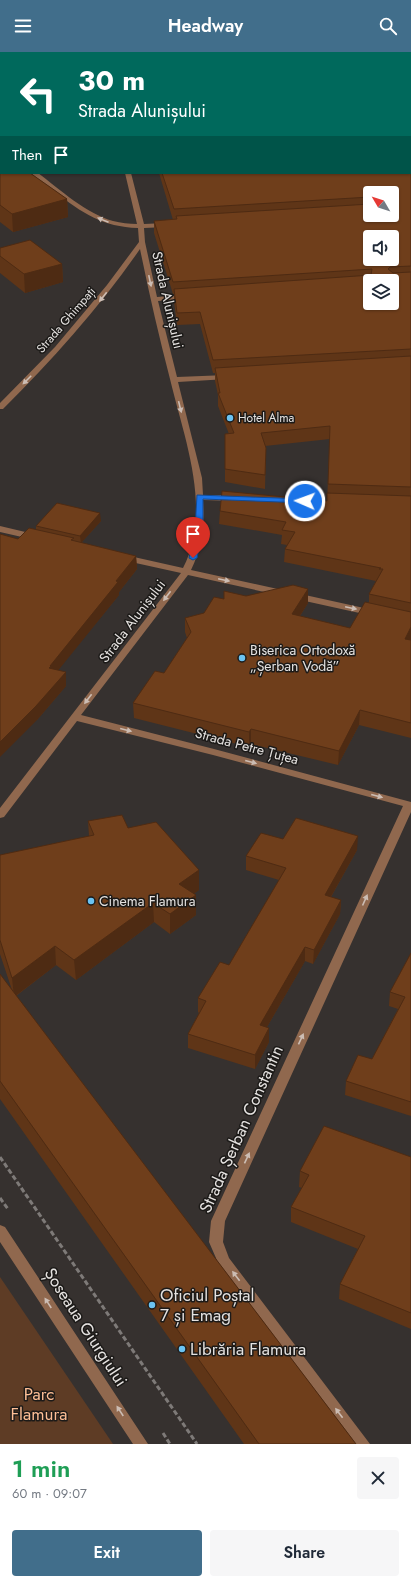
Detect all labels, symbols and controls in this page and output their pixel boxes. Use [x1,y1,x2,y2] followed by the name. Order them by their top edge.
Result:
[168,13,243,39] text: Headway
[12,15,34,37] icon: menu
[377,15,399,37] icon: search
[78,60,145,101] text: 30 m
[12,68,64,120] icon: left
[78,98,206,124] text: Strada Alunișului
[12,144,42,166] text: Then
[50,144,72,166] icon: arrive
[363,186,399,222] north arrow
[363,186,399,310] map controls
[97,217,108,223] one-way arrow
[363,230,399,266] button: sound
[146,249,189,351] street label: Strada Alunișului
[147,274,153,287] one-way arrow
[363,274,399,310] button: layers
[32,283,100,357] street label: Strada Ghimpați
[98,291,107,302] one-way arrow
[22,375,32,385] one-way arrow
[177,401,183,413] one-way arrow
[238,409,295,427] place label: Hotel Alma
[225,413,235,423] marker: Hotel Alma
[284,480,326,522] position arrow
[176,517,210,558] pin
[182,523,204,545] icon: arrive
[94,575,171,667] street label: Strada Alunișului
[217,578,230,584] one-way arrow
[163,591,171,601] one-way arrow
[344,606,357,612] one-way arrow
[250,640,355,677] place label: Biserica Ortodoxă „Șerban Vodă”
[237,653,247,663] marker: Biserica Ortodoxă „Șerban Vodă”
[84,694,92,705] one-way arrow
[193,723,301,770] street label: Strada Petre Țuțea
[120,727,132,733] one-way arrow
[246,759,258,765] one-way arrow
[371,793,383,799] one-way arrow
[99,891,195,911] place label: Cinema Flamura
[362,895,368,906] one-way arrow
[86,896,96,906] marker: Cinema Flamura
[298,1034,304,1045] one-way arrow
[193,1041,289,1217] street label: Strada Șerban Constantin
[244,1152,250,1163] one-way arrow
[39,1263,133,1391] street label: Șoseaua Giurgiului
[231,1270,240,1281] one-way arrow
[160,1283,254,1327] place label: Oficiul Poștal 7 și Emag
[44,1298,52,1308] one-way arrow
[147,1300,157,1310] marker: Oficiul Poștal 7 și Emag
[190,1337,306,1361] place label: Librăria Flamura
[177,1344,187,1354] marker: Librăria Flamura
[11,1382,67,1426] park label: Parc Flamura
[116,1406,123,1417] one-way arrow
[336,1408,344,1418] one-way arrow
[12,1451,70,1486] text: 1 min
[357,1457,399,1499] button: close
[12,1484,87,1503] text: 60 m · 09:07
[12,1530,202,1576] button: Exit
[210,1530,399,1576] button: Share

